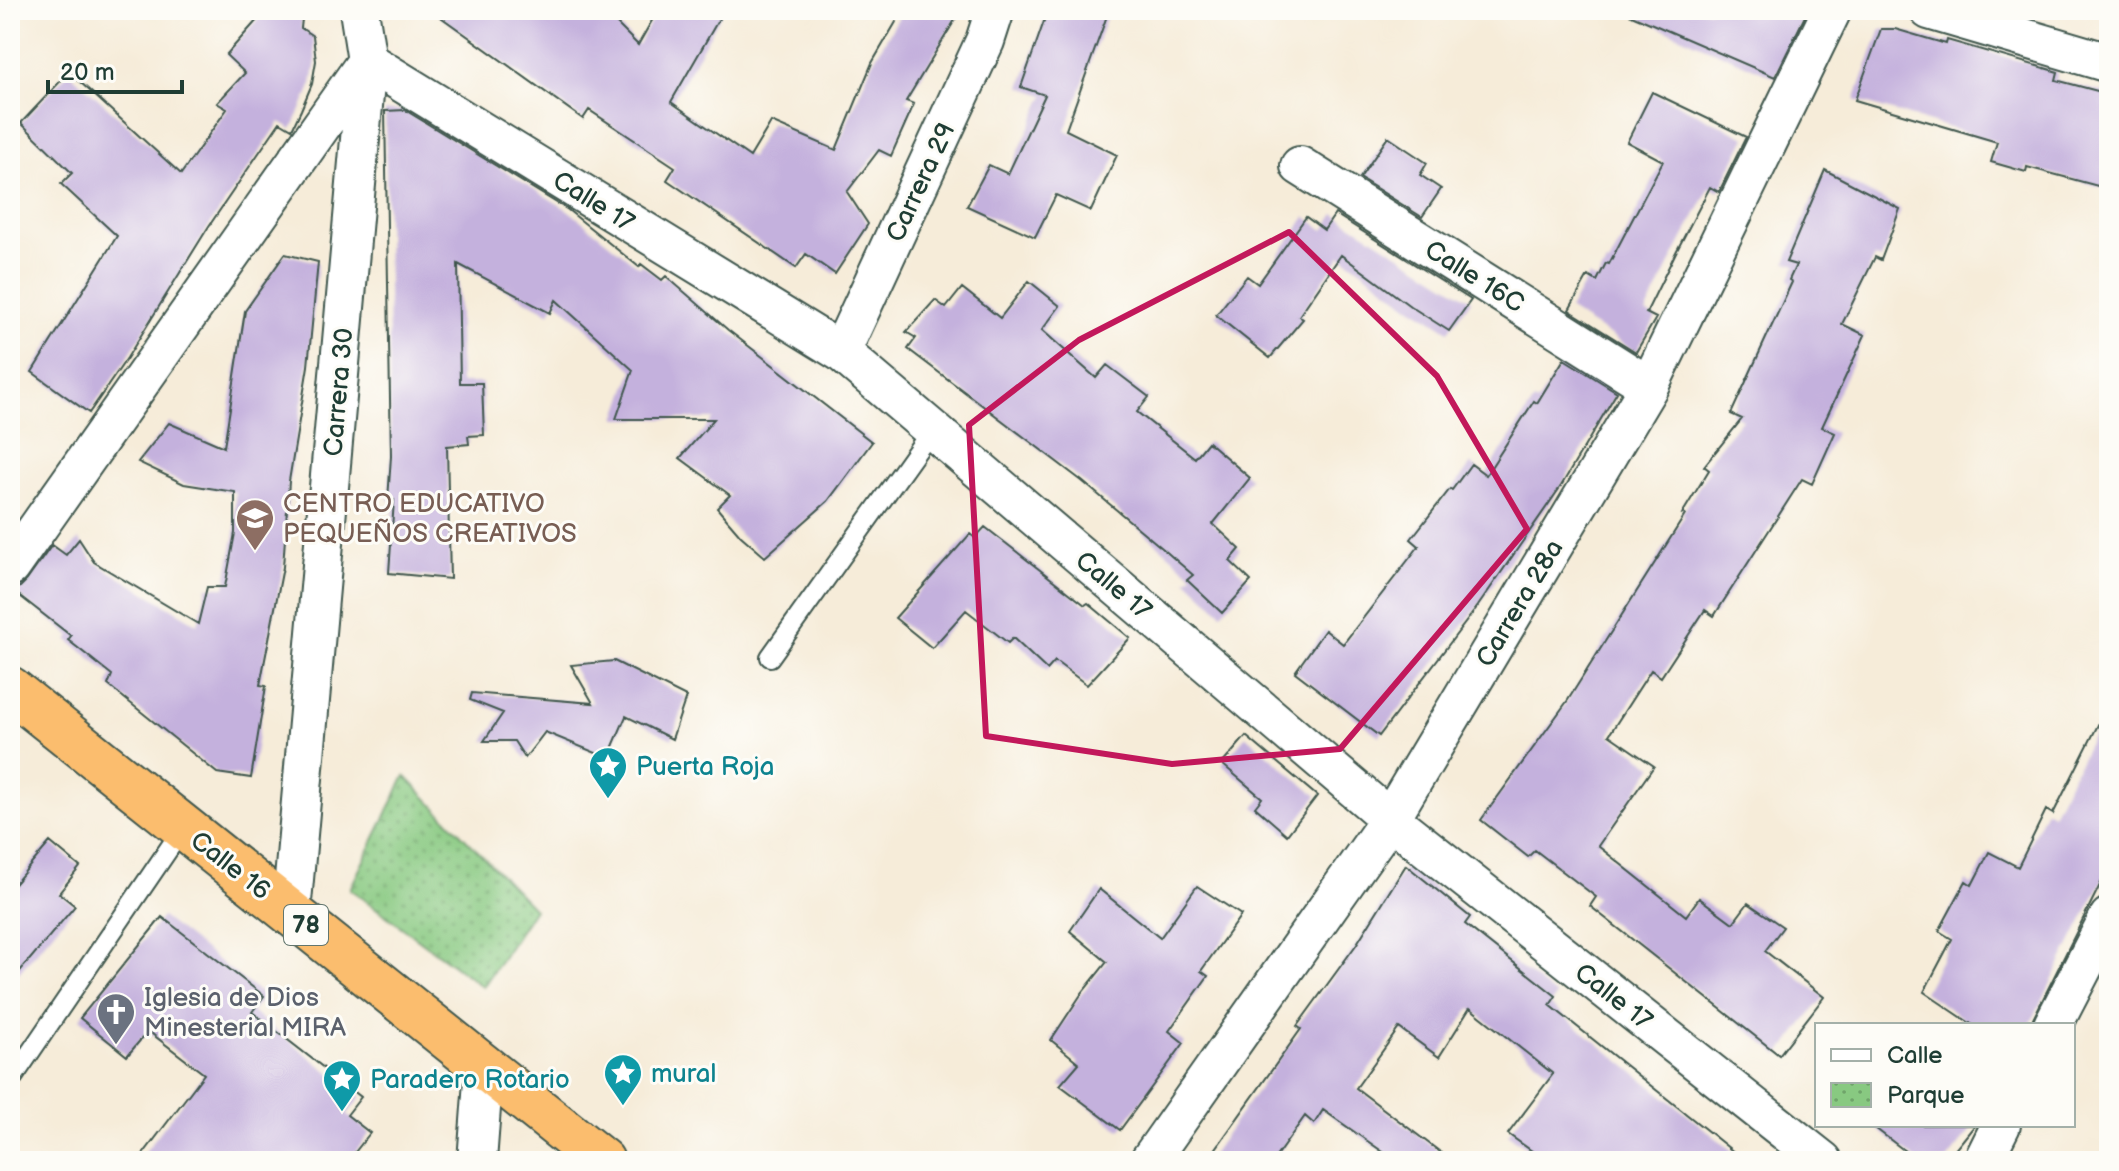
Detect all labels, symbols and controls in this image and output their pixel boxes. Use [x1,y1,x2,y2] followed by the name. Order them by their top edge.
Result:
[48,44,182,94] scale bar
[60,58,115,87] text: 20 m
[880,118,962,247] street label: Carrera 29
[547,165,640,239] street label: Calle 17
[1419,235,1530,320] street label: Calle 16C
[318,327,361,458] street label: Carrera 30
[283,489,577,550] place label: CENTRO EDUCATIVO PEQUEÑOS CREATIVOS
[234,497,276,552] school or university icon: CENTRO EDUCATIVO PEQUEÑOS CREATIVOS
[1470,535,1570,673] street label: Carrera 28a
[1069,545,1158,627] street label: Calle 17
[587,745,629,800] place icon: Puerta Roja
[636,752,775,783] place label: Puerta Roja
[184,825,276,907] street label: Calle 16
[284,905,328,945] road number: 78
[1568,957,1658,1037] street label: Calle 17
[144,983,346,1044] place label: Iglesia de Dios Minesterial MIRA
[95,991,137,1046] church icon: Iglesia de Dios Minesterial MIRA
[1815,1023,2075,1127] legend
[1887,1041,1942,1070] text: Calle
[602,1052,644,1107] place icon: mural
[321,1058,363,1113] place icon: Paradero Rotario
[651,1059,716,1090] place label: mural
[370,1065,570,1096] place label: Paradero Rotario
[1887,1081,1965,1110] text: Parque

